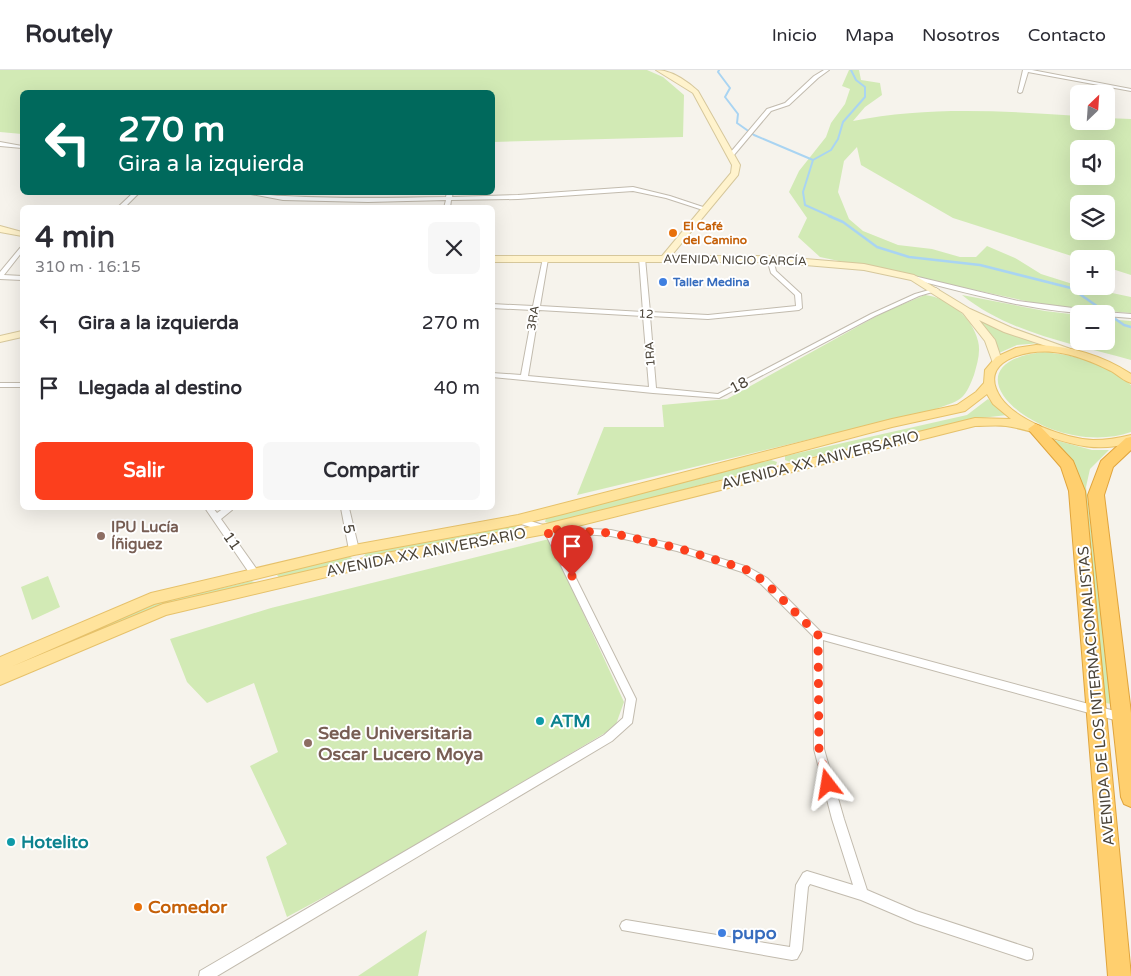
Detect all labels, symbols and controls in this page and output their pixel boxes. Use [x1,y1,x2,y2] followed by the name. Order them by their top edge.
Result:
[25,20,113,49] text: Routely
[772,24,817,46] text: Inicio
[845,24,894,46] text: Mapa
[922,24,1000,46] text: Nosotros
[1028,24,1106,46] text: Contacto
[1070,85,1115,130] north arrow
[1070,85,1115,350] map controls
[118,109,225,151] text: 270 m
[35,110,100,175] icon: left
[1070,140,1115,185] button: sound
[118,151,304,177] text: Gira a la izquierda
[1070,195,1115,240] button: layers
[35,219,115,256] text: 4 min
[683,219,747,247] place label: El Café del Camino
[428,222,480,274] button: close
[667,227,679,239] marker: El Café del Camino
[1070,250,1115,295] button: +
[663,252,807,268] street label: AVENIDA NICIO GARCÍA
[35,257,141,277] text: 310 m · 16:15
[672,275,750,289] place label: Taller Medina
[657,276,669,288] marker: Taller Medina
[524,305,542,331] street label: 3RA
[1070,305,1115,350] button: −
[638,307,654,321] street label: 12
[35,309,63,337] icon: left
[78,312,239,334] text: Gira a la izquierda
[422,312,480,334] text: 270 m
[642,341,658,367] street label: 1RA
[726,373,752,397] street label: 18
[35,374,63,402] icon: arrive
[78,377,242,399] text: Llegada al destino
[434,377,480,399] text: 40 m
[719,427,921,493] street label: AVENIDA XX ANIVERSARIO
[35,442,253,500] button: Salir
[263,442,480,500] button: Compartir
[111,518,179,554] place label: IPU Lucía Íñiguez
[339,523,359,535] street label: 5
[325,524,527,580] street label: AVENIDA XX ANIVERSARIO
[551,525,593,576] pin
[219,528,245,554] street label: 11
[95,530,107,542] marker: IPU Lucía Íñiguez
[558,532,586,560] icon: arrive
[1074,545,1118,847] street label: AVENIDA DE LOS INTERNACIONALISTAS
[550,710,591,732] place label: ATM
[534,715,546,727] marker: ATM
[318,722,483,765] place label: Sede Universitaria Oscar Lucero Moya
[302,737,314,749] marker: Sede Universitaria Oscar Lucero Moya
[801,757,853,809] position arrow
[21,831,89,853] place label: Hotelito
[5,836,17,848] marker: Hotelito
[148,896,228,918] place label: Comedor
[132,901,144,913] marker: Comedor
[732,922,777,944] place label: pupo
[716,927,728,939] marker: pupo

